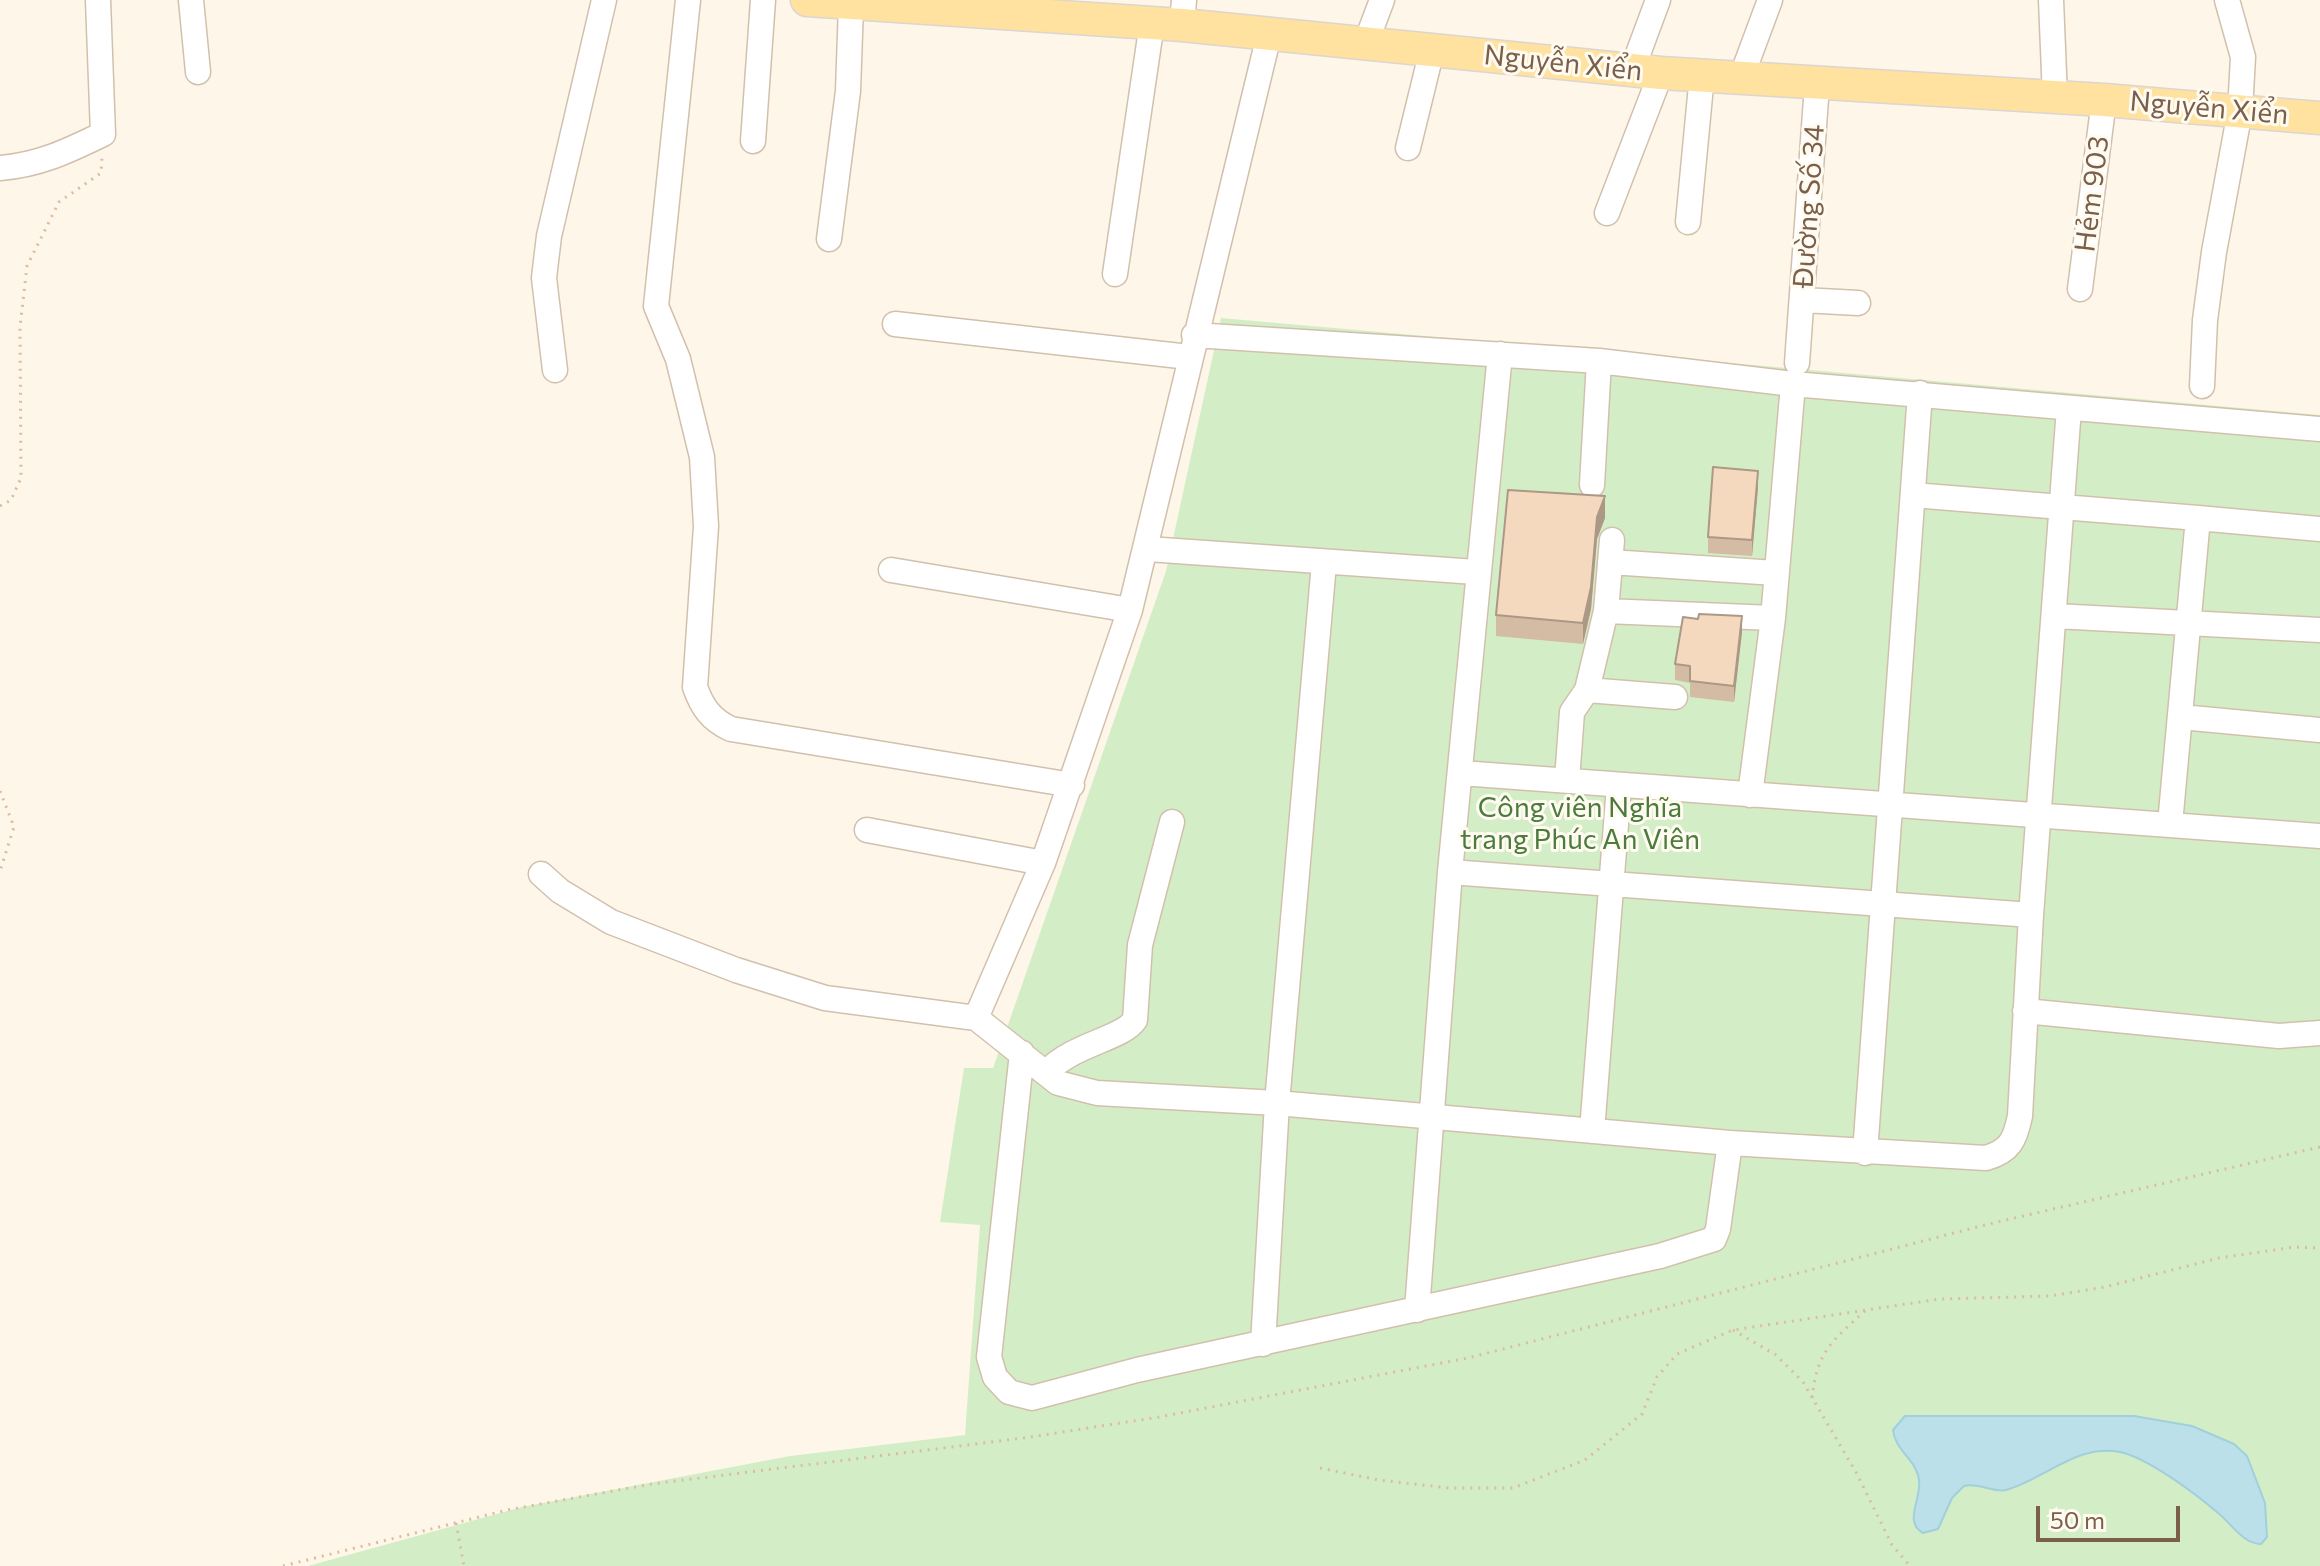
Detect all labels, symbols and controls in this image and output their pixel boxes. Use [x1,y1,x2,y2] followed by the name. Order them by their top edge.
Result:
[1482,38,1644,88] street label: Nguyễn Xiển
[2128,84,2290,132] street label: Nguyễn Xiển
[1787,123,1831,289] street label: Đường Số 34
[2068,134,2116,254] street label: Hẻm 903
[1460,791,1700,857] park label: Công viên Nghĩa trang Phúc An Viên
[2040,1490,2184,1540] scale bar
[2050,1505,2105,1534] text: 50 m

